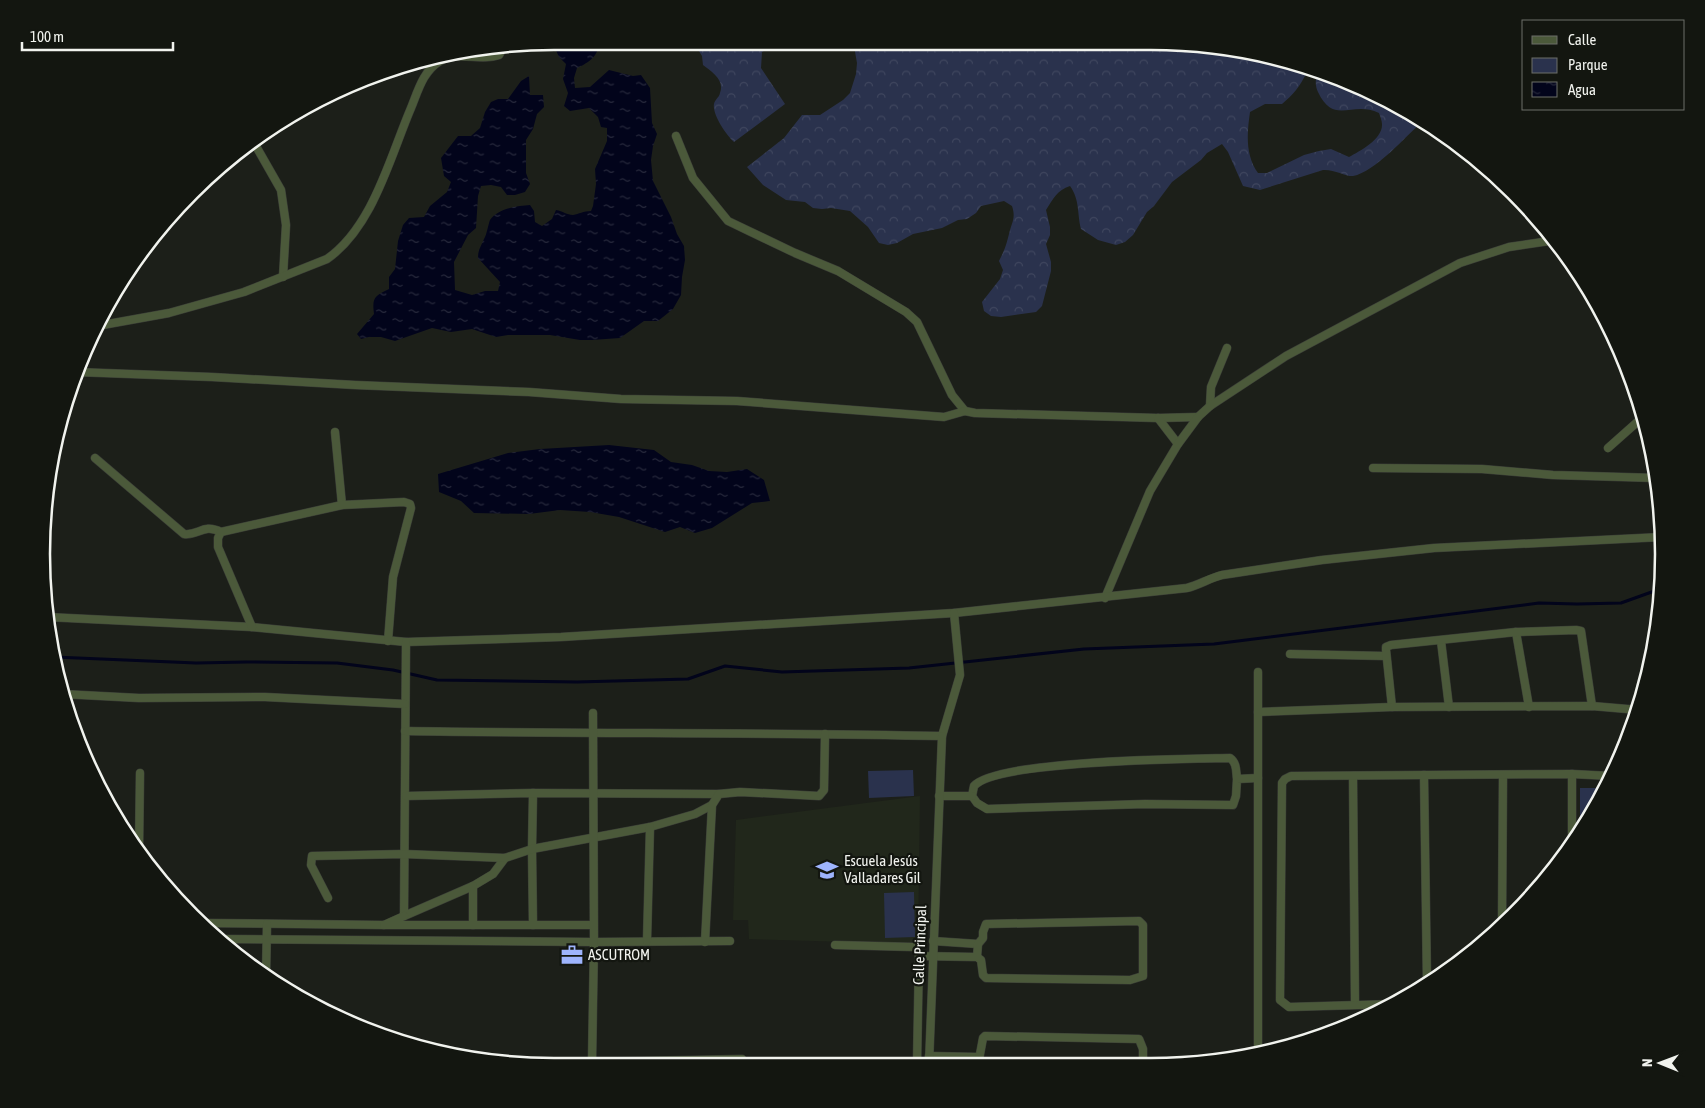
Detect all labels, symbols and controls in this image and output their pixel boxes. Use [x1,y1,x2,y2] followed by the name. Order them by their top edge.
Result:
[22,20,174,52] scale bar
[1522,20,1685,110] legend
[30,28,64,45] text: 100 m
[1568,31,1597,48] text: Calle
[1568,56,1608,73] text: Parque
[1568,81,1596,98] text: Agua
[844,852,921,886] place label: Escuela Jesús Valladares Gil
[814,857,840,883] school or university icon: Escuela Jesús Valladares Gil
[910,905,929,985] street label: Calle Principal
[559,942,585,968] office icon: ASCUTROM
[588,946,650,963] place label: ASCUTROM
[1635,1038,1685,1088] north arrow
[1639,1059,1655,1067] text: N

